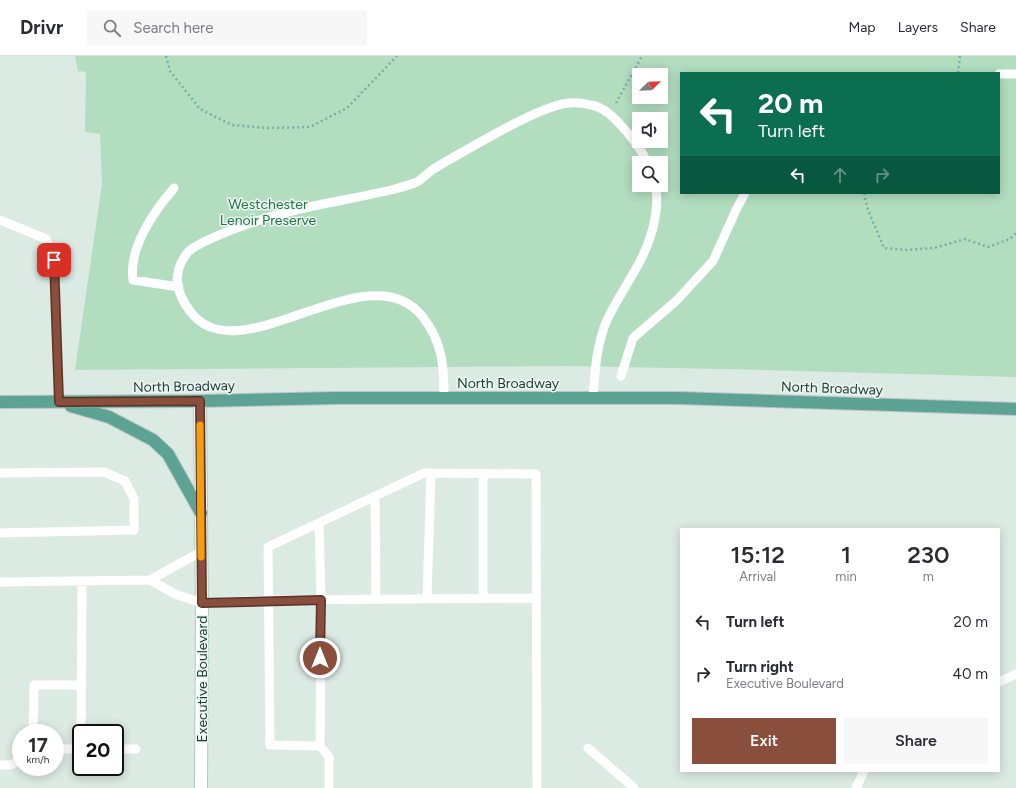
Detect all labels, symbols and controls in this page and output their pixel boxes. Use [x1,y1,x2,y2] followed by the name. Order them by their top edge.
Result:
[87,10,367,46] search box
[20,16,63,39] text: Drivr
[101,17,123,39] icon: search
[133,19,213,37] text: Search here
[848,19,876,36] text: Map
[898,19,938,36] text: Layers
[960,19,996,36] text: Share
[632,68,668,104] north arrow
[632,68,668,192] map controls
[758,86,823,120] text: 20 m
[692,88,744,140] icon: left
[632,112,668,148] button: sound
[758,120,825,142] text: Turn left
[632,156,668,192] button: search
[787,164,809,186] icon: left
[829,164,851,186] icon: ahead
[871,164,893,186] icon: right
[220,196,317,229] park label: Westchester Lenoir Preserve
[37,243,71,277] pin
[43,249,65,271] icon: arrive
[457,375,560,392] street label: North Broadway
[133,377,236,396] street label: North Broadway
[781,378,884,399] street label: North Broadway
[730,540,785,569] text: 15:12
[841,540,851,569] text: 1
[907,540,950,569] text: 230
[739,569,776,584] text: Arrival
[835,569,857,584] text: min
[923,569,934,584] text: m
[692,611,714,633] icon: left
[726,613,784,631] text: Turn left
[954,613,988,631] text: 20 m
[194,616,211,742] street label: Executive Boulevard
[299,637,341,679] position arrow
[726,658,794,676] text: Turn right
[692,663,714,685] icon: right
[953,665,988,683] text: 40 m
[726,676,844,691] text: Executive Boulevard
[692,718,836,764] button: Exit
[844,718,988,764] button: Share
[72,724,124,776] speed limit sign: 20
[28,733,48,757] text: 17
[27,753,49,766] text: km/h

